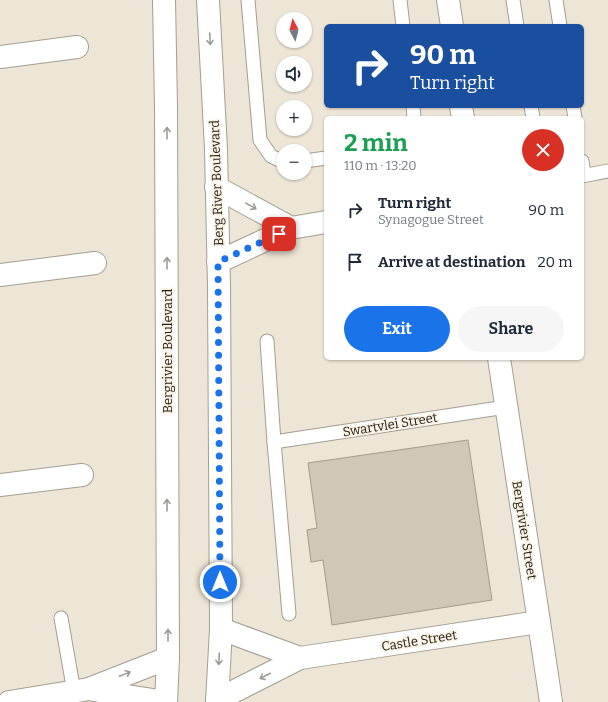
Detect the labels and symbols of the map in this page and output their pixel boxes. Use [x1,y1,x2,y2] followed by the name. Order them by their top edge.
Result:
[276,12,312,48] north arrow
[207,32,214,45] one-way arrow
[207,119,226,246] street label: Berg River Boulevard
[163,127,171,140] one-way arrow
[245,203,257,210] one-way arrow
[262,217,296,251] pin
[163,257,171,270] one-way arrow
[160,288,175,413] street label: Bergrivier Boulevard
[342,410,439,439] street label: Swartvlei Street
[509,480,540,581] street label: Bergrivier Street
[163,499,171,512] one-way arrow
[199,561,241,603] position arrow
[380,627,458,654] street label: Castle Street
[164,629,172,642] one-way arrow
[215,652,223,665] one-way arrow
[119,670,131,678] one-way arrow
[259,673,271,680] one-way arrow

